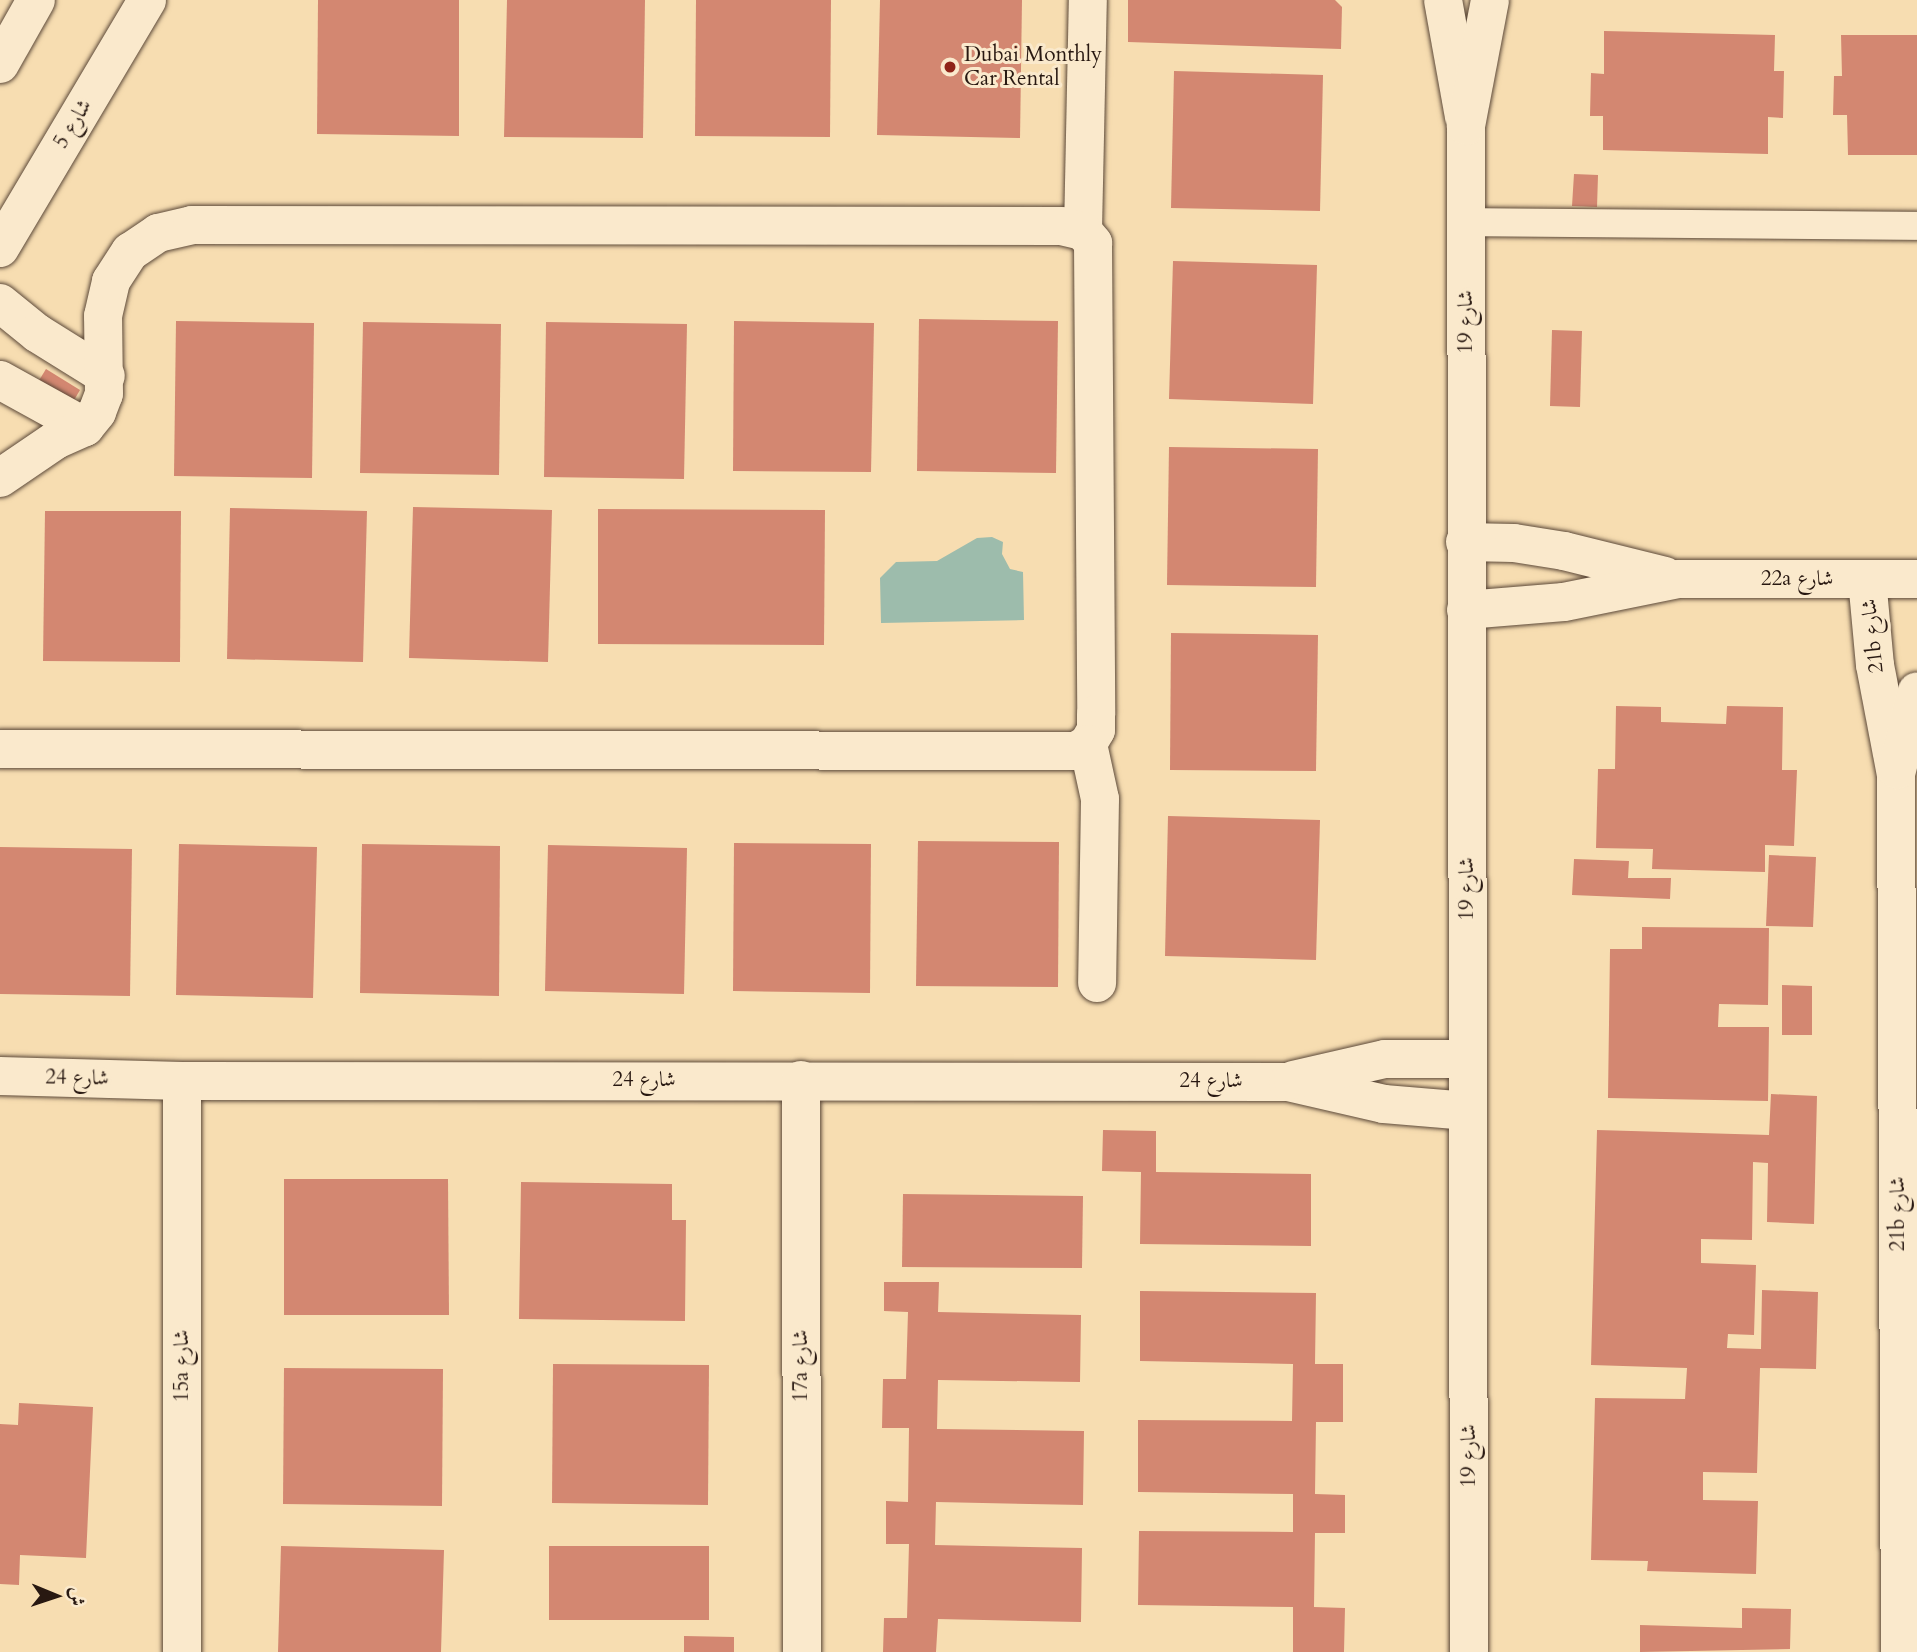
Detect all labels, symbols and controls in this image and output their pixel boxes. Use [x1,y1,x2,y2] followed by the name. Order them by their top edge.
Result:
[964,42,1102,92] place label: Dubai Monthly Car Rental
[942,59,958,75] marker: Dubai Monthly Car Rental
[49,95,97,153] street label: شارع 5
[1453,290,1479,354] street label: شارع 19
[1761,566,1833,592] street label: 22a شارع
[1857,597,1889,675] street label: 21b شارع
[1454,857,1480,921] street label: شارع 19
[45,1065,109,1091] street label: شارع 24
[612,1067,676,1093] street label: شارع 24
[1179,1068,1243,1094] street label: شارع 24
[1885,1177,1911,1251] street label: 21b شارع
[169,1330,195,1402] street label: 15a شارع
[788,1330,814,1402] street label: 17a شارع
[1456,1424,1482,1488] street label: شارع 19
[21,1561,91,1631] north arrow
[64,1587,90,1607] text: ش

